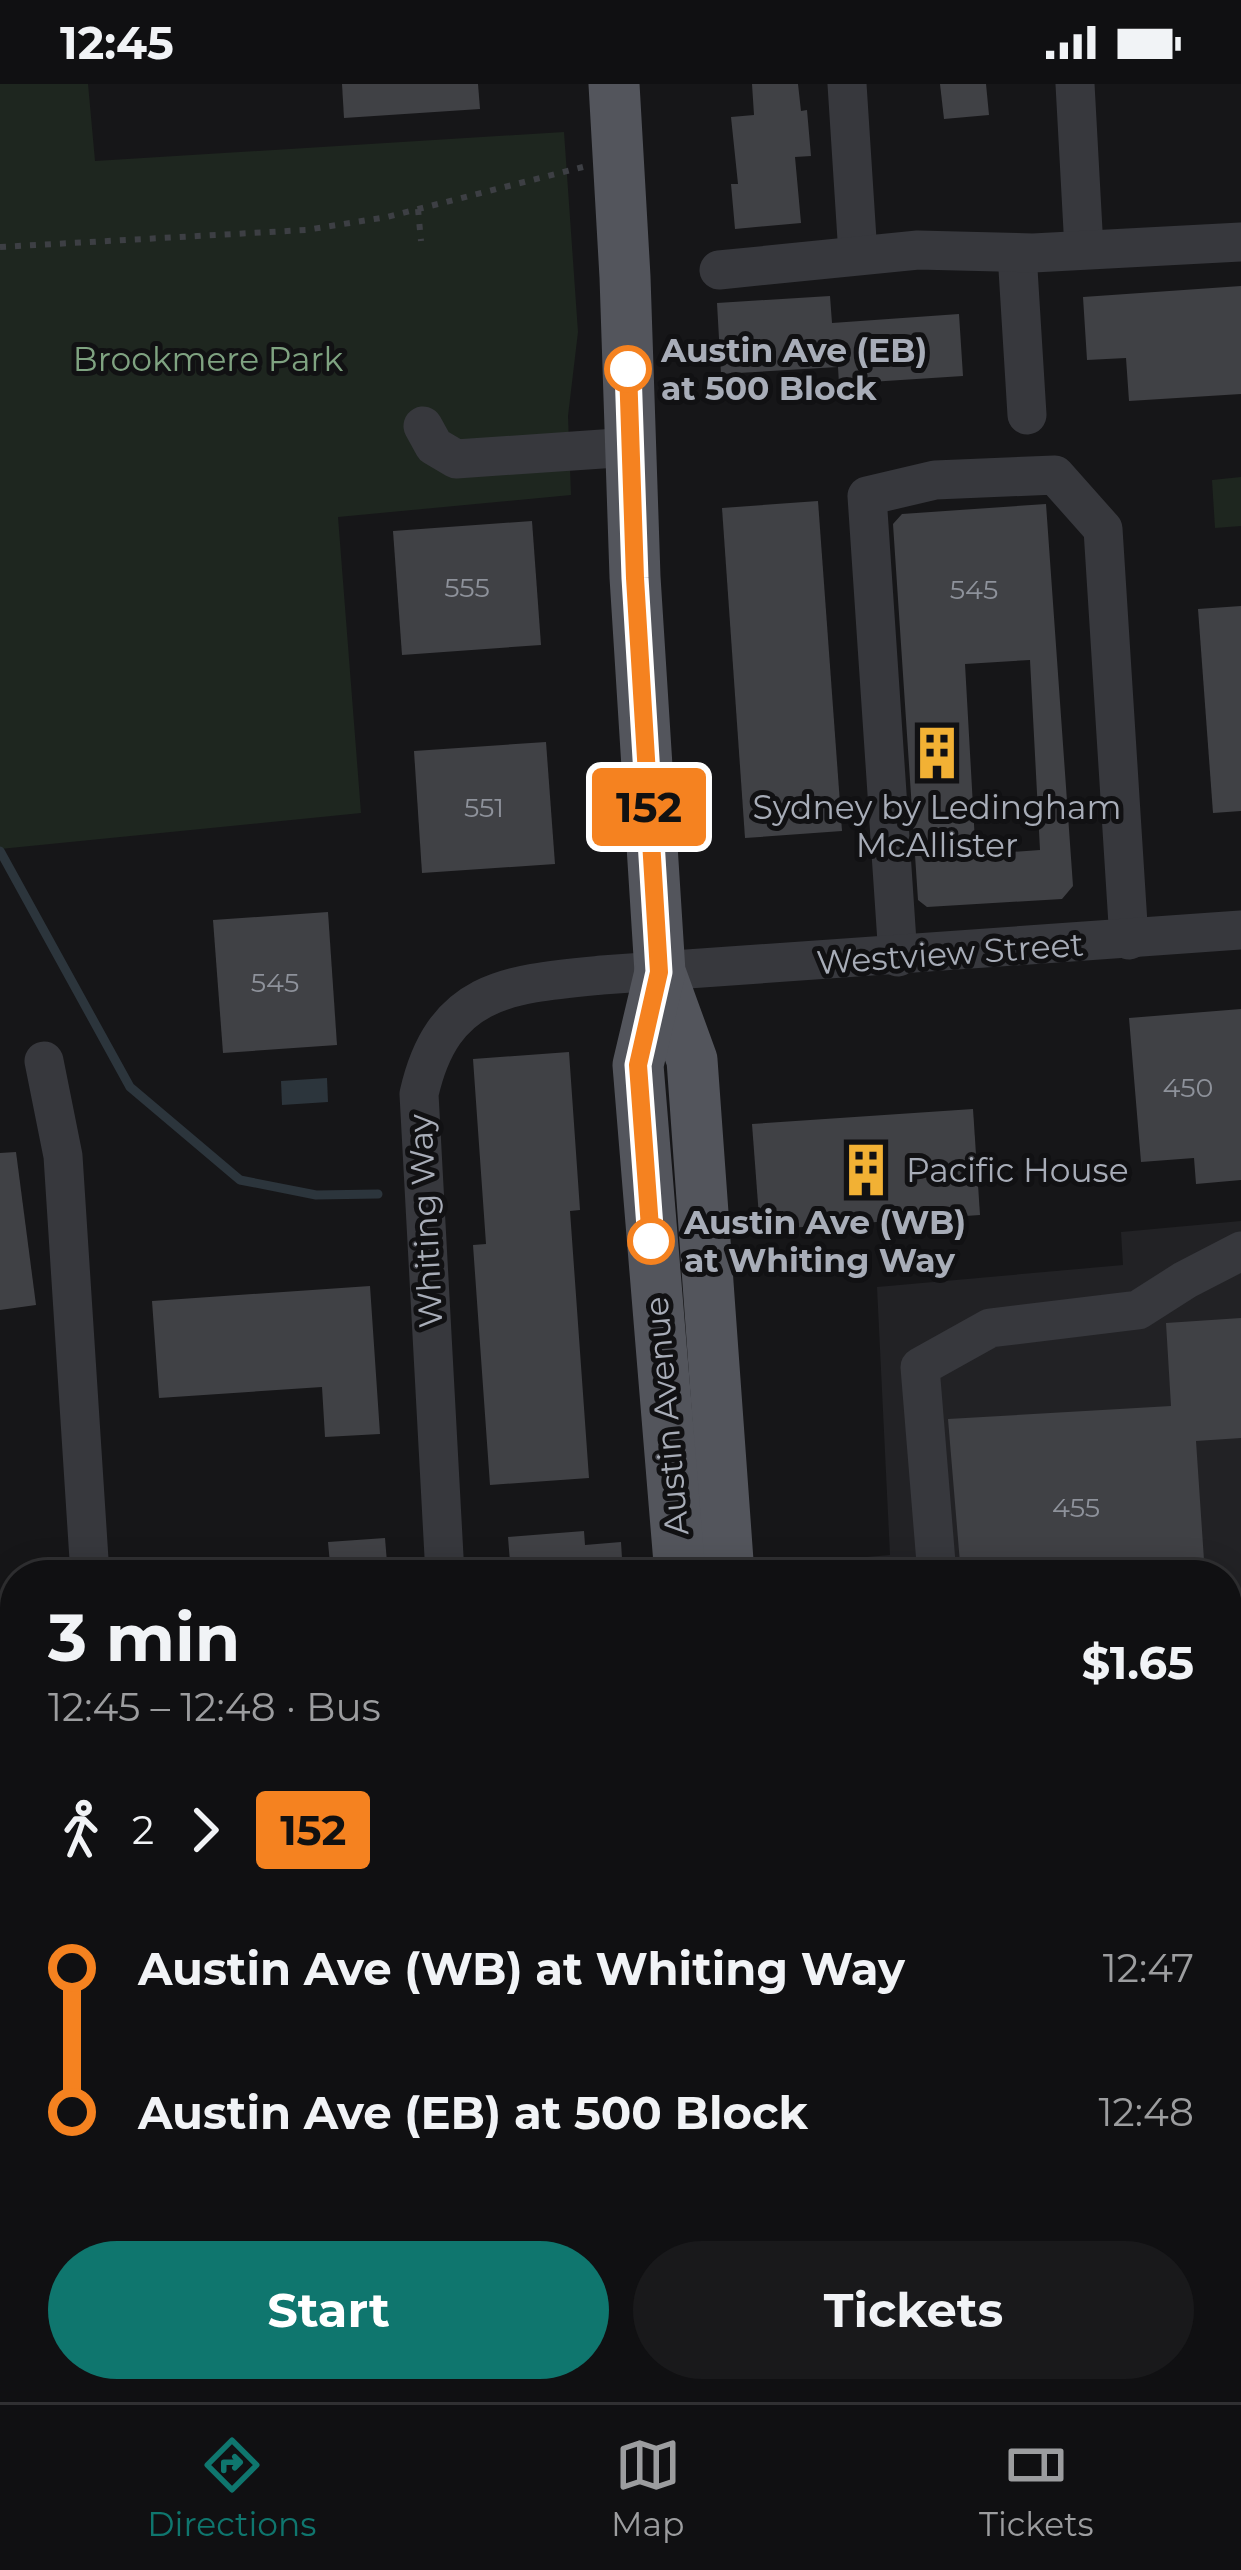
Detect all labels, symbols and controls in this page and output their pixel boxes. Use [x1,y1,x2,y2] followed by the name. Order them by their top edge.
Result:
[60,15,174,70] text: 12:45
[660,330,927,408] place label: Austin Ave (EB) at 500 Block
[73,339,343,379] park label: Brookmere Park
[606,347,650,391] marker: Austin Ave (EB) at 500 Block
[444,571,490,604] house number: 555
[950,573,998,606] house number: 545
[908,724,966,782] building icon: Sydney by Ledingham McAllister
[580,768,718,846] line badge: 152
[616,781,682,833] text: 152
[752,787,1122,865] place label: Sydney by Ledingham McAllister
[464,791,504,824] house number: 551
[815,924,1085,982] street label: Westview Street
[251,966,299,999] house number: 545
[1163,1071,1213,1104] house number: 450
[399,1113,451,1329] street label: Whiting Way
[837,1141,895,1199] building icon: Pacific House
[906,1150,1129,1190] place label: Pacific House
[683,1202,966,1280] place label: Austin Ave (WB) at Whiting Way
[629,1219,673,1263] marker: Austin Ave (WB) at Whiting Way
[636,1295,696,1537] street label: Austin Avenue
[1052,1491,1100,1524] house number: 455
[48,1597,240,1678] text: 3 min
[1081,1635,1194,1690] text: $1.65
[48,1683,381,1731] text: 12:45 – 12:48 · Bus
[48,1797,114,1863] icon: walk
[172,1797,238,1863] icon: forward
[280,1804,346,1856] text: 152
[132,1806,154,1854] text: 2
[138,1941,905,1996] text: Austin Ave (WB) at Whiting Way
[1103,1944,1194,1992] text: 12:47
[138,2085,808,2140] text: Austin Ave (EB) at 500 Block
[1098,2088,1194,2136] text: 12:48
[48,2241,609,2379] button: Start
[633,2241,1194,2379] button: Tickets
[147,2432,316,2544] tab: Directions
[611,2432,684,2544] tab: Map
[979,2432,1094,2544] tab: Tickets

